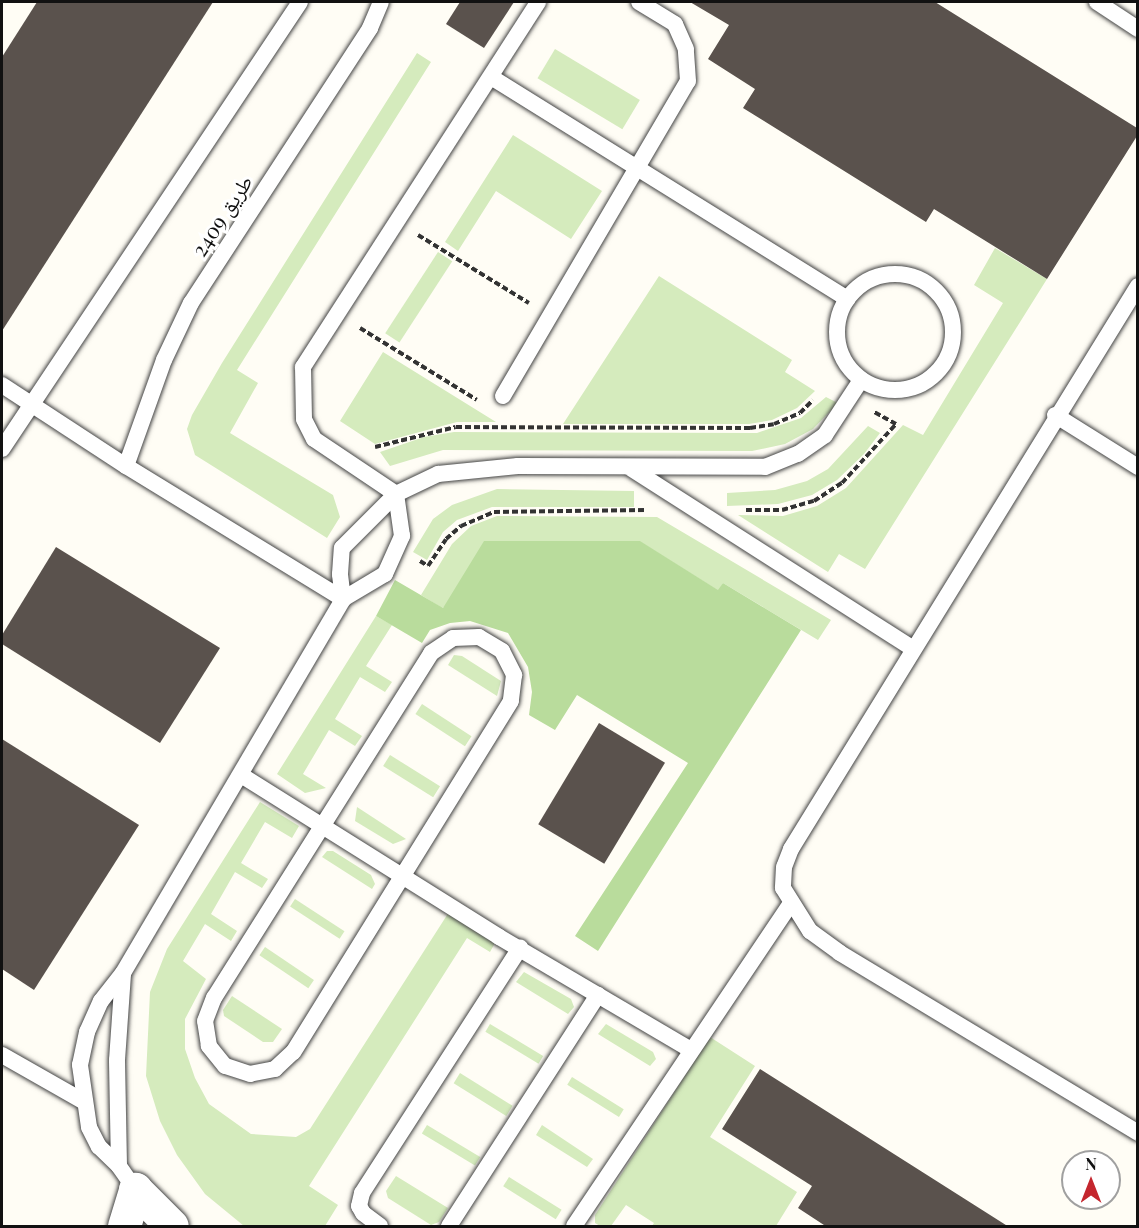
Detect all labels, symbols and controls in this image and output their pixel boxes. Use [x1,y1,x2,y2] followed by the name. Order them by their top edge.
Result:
[185,170,257,260] street label: طريق 2409
[1061,1150,1121,1210] north arrow
[1085,1153,1097,1174] text: N

